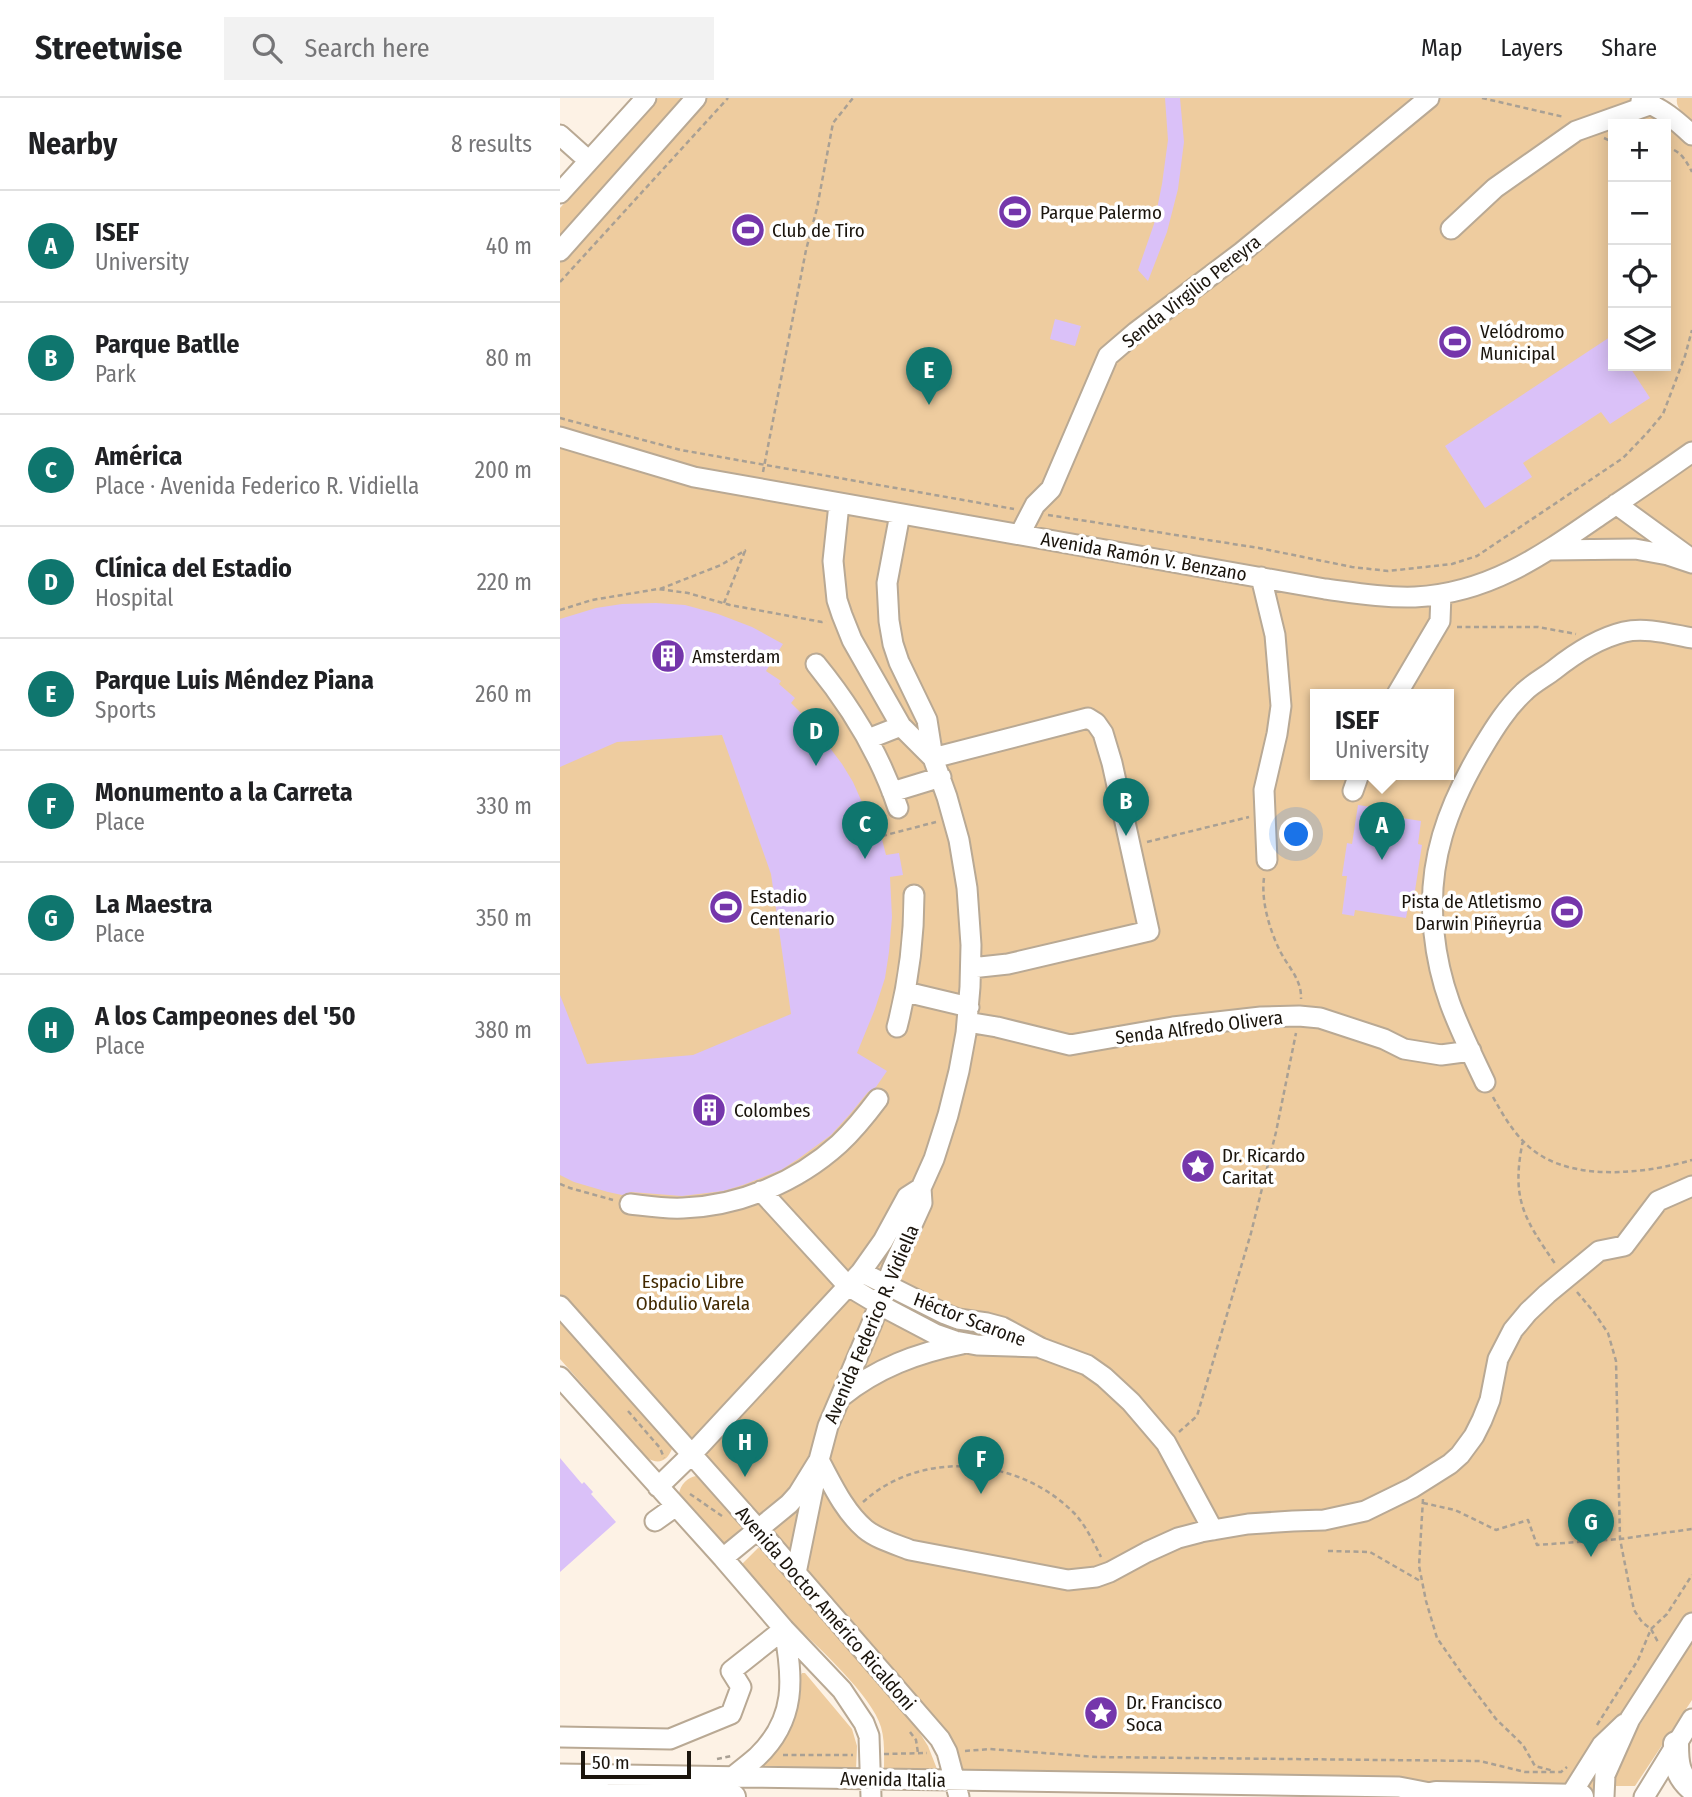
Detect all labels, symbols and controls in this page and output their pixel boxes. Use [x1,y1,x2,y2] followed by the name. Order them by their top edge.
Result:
[224,17,714,80] search box
[35,28,182,68] text: Streetwise
[248,29,286,67] icon: search
[304,33,430,64] text: Search here
[1421,34,1463,62] text: Map
[1501,34,1563,62] text: Layers
[1601,34,1657,62] text: Share
[1608,119,1671,371] map controls
[1608,119,1671,182] button: +
[28,126,117,162] text: Nearby
[451,130,532,158] text: 8 results
[1608,182,1671,245] button: −
[996,193,1034,231] sports icon: Parque Palermo
[1040,201,1162,224] place label: Parque Palermo
[729,211,767,249] sports icon: Club de Tiro
[95,217,139,248] text: ISEF
[772,219,865,242] place label: Club de Tiro
[1117,230,1265,353] street label: Senda Virgilio Pereyra
[45,232,57,260] text: A
[486,232,532,260] text: 40 m
[1608,245,1671,308] button: locate
[95,248,189,276] text: University
[1608,308,1671,371] button: layers
[1480,320,1564,365] place label: Velódromo Municipal
[1436,323,1474,361] sports icon: Velódromo Municipal
[95,329,239,360] text: Parque Batlle
[45,344,57,372] text: B
[485,344,532,372] text: 80 m
[906,347,952,405] pin: E
[95,360,136,388] text: Park
[95,441,182,472] text: América
[45,456,57,484] text: C
[475,456,532,484] text: 200 m
[95,472,419,500] text: Place · Avenida Federico R. Vidiella
[1039,527,1249,586] street label: Avenida Ramón V. Benzano
[95,553,292,584] text: Clínica del Estadio
[44,568,58,596] text: D
[477,568,532,596] text: 220 m
[95,584,173,612] text: Hospital
[649,637,687,675] building icon: Amsterdam
[692,645,780,668] place label: Amsterdam
[95,665,374,696] text: Parque Luis Méndez Piana
[46,680,56,708] text: E
[475,680,532,708] text: 260 m
[1310,689,1454,780] popup
[95,696,156,724] text: Sports
[1335,705,1379,736] text: ISEF
[793,708,839,766] pin: D
[1335,736,1429,764] text: University
[95,777,353,808] text: Monumento a la Carreta
[1103,778,1149,836] pin: B
[46,792,56,820] text: F
[476,792,532,820] text: 330 m
[842,801,888,859] pin: C
[1359,802,1405,860] pin: A
[95,808,145,836] text: Place
[1279,817,1313,851] your location
[750,885,835,930] place label: Estadio Centenario
[707,888,745,926] sports icon: Estadio Centenario
[95,889,212,920] text: La Maestra
[1401,890,1542,935] place label: Pista de Atletismo Darwin Piñeyrúa
[1548,893,1586,931] sports icon: Pista de Atletismo Darwin Piñeyrúa
[44,904,58,932] text: G
[476,904,532,932] text: 350 m
[95,920,145,948] text: Place
[95,1001,356,1032] text: A los Campeones del '50
[1114,1006,1284,1049] street label: Senda Alfredo Olivera
[44,1016,58,1044] text: H
[475,1016,532,1044] text: 380 m
[95,1032,145,1060] text: Place
[690,1091,728,1129] building icon: Colombes
[734,1099,810,1122] place label: Colombes
[1222,1144,1305,1189] place label: Dr. Ricardo Caritat
[1179,1147,1217,1185] place icon: Dr. Ricardo Caritat
[819,1221,924,1427] street label: Avenida Federico R. Vidiella
[636,1270,750,1315] park label: Espacio Libre Obdulio Varela
[911,1288,1029,1351] street label: Héctor Scarone
[722,1419,768,1477] pin: H
[958,1436,1004,1494] pin: F
[1568,1499,1614,1557] pin: G
[731,1502,920,1715] street label: Avenida Doctor Américo Ricaldoni
[1126,1691,1222,1736] place label: Dr. Francisco Soca
[1082,1694,1120,1732] place icon: Dr. Francisco Soca
[581,1748,691,1780] scale bar
[592,1751,630,1774] text: 50 m
[840,1767,946,1792] street label: Avenida Italia

